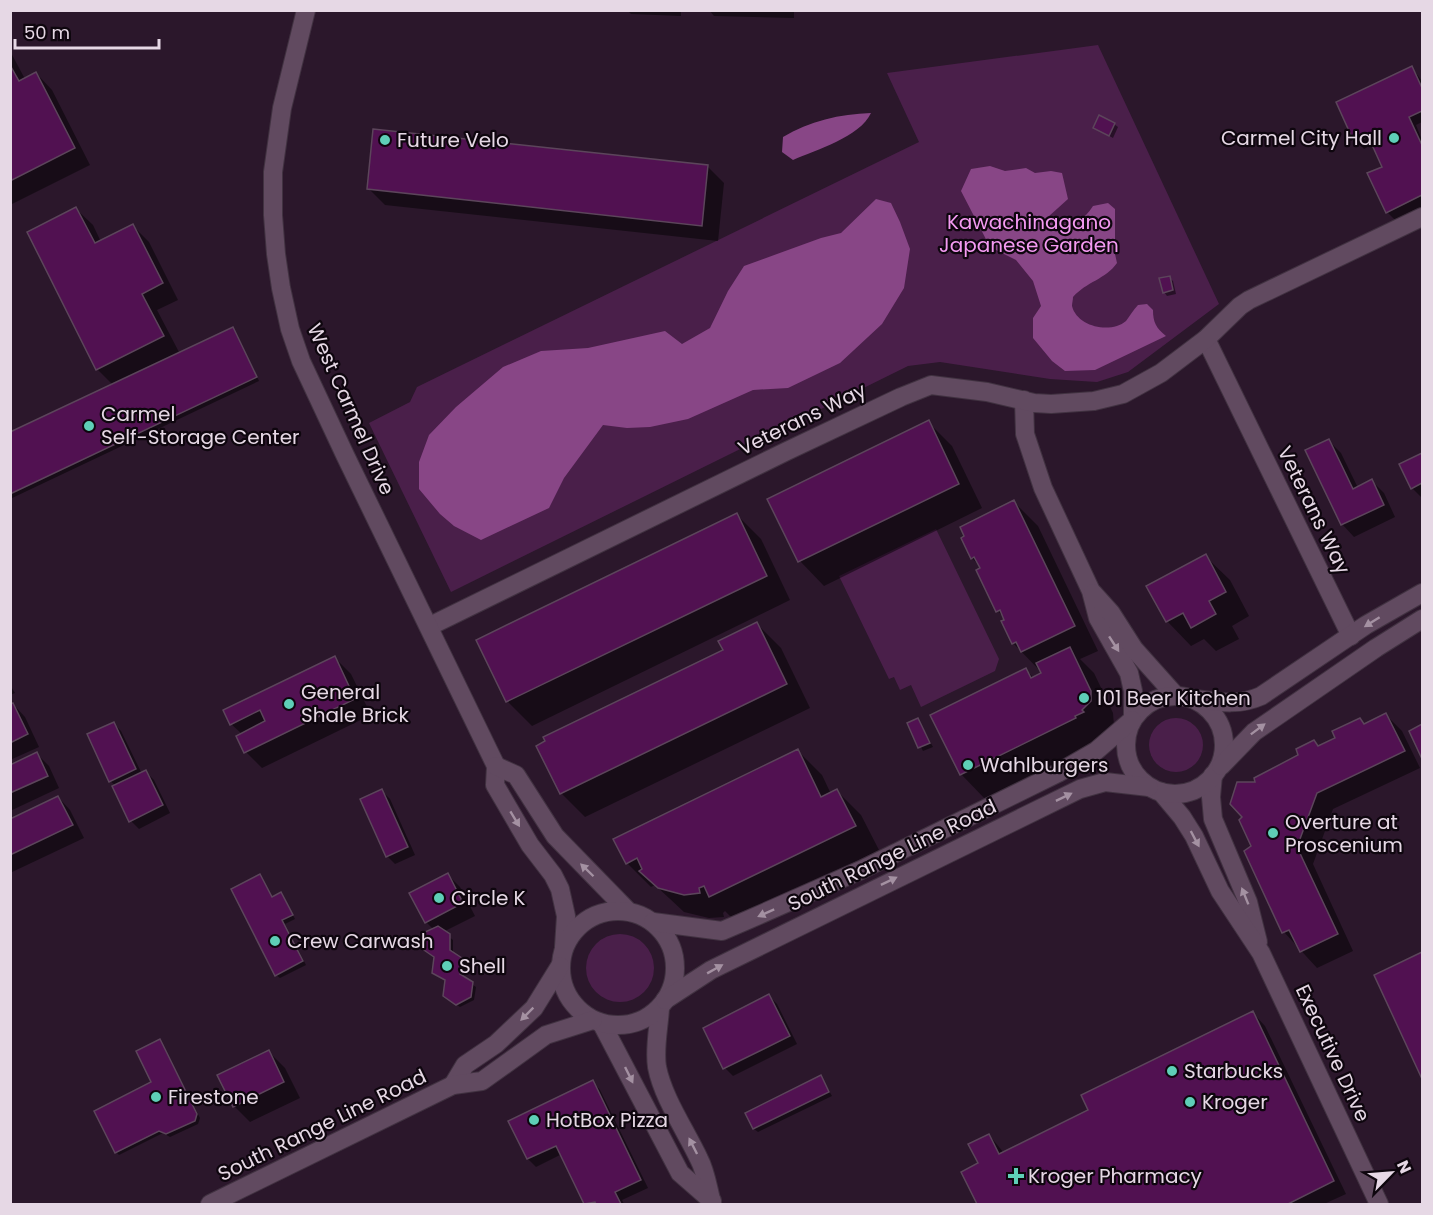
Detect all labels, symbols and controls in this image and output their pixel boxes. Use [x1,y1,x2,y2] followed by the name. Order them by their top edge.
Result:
[15,12,159,50] scale bar
[24,20,70,45] text: 50 m
[1221,124,1382,152] place label: Carmel City Hall
[397,126,509,154] place label: Future Velo
[1387,131,1401,145] marker: Carmel City Hall
[378,133,392,147] marker: Future Velo
[939,208,1119,259] park label: Kawachinagano Japanese Garden
[301,319,401,499] street label: West Carmel Drive
[733,376,871,462] street label: Veterans Way
[101,400,300,451] place label: Carmel Self-Storage Center
[82,419,96,433] marker: Carmel Self-Storage Center
[1271,441,1357,579] street label: Veterans Way
[1363,616,1380,627] one-way arrow
[1108,636,1120,652] one-way arrow
[301,678,409,729] place label: General Shale Brick
[1096,684,1251,712] place label: 101 Beer Kitchen
[1077,691,1091,705] marker: 101 Beer Kitchen
[282,697,296,711] marker: General Shale Brick
[1250,723,1266,735] one-way arrow
[980,751,1108,779] place label: Wahlburgers
[961,758,975,772] marker: Wahlburgers
[783,792,1001,918] street label: South Range Line Road
[1056,792,1073,801] one-way arrow
[1285,808,1403,859] place label: Overture at Proscenium
[509,811,520,827] one-way arrow
[1266,826,1280,840] marker: Overture at Proscenium
[1190,831,1200,848] one-way arrow
[580,863,594,877] one-way arrow
[880,877,897,886] one-way arrow
[451,884,526,912] place label: Circle K
[1240,887,1250,905] one-way arrow
[432,891,446,905] marker: Circle K
[757,908,774,917] one-way arrow
[287,927,434,955] place label: Crew Carwash
[268,934,282,948] marker: Crew Carwash
[459,952,506,980] place label: Shell
[440,959,454,973] marker: Shell
[706,964,723,974] one-way arrow
[1289,980,1377,1126] street label: Executive Drive
[521,1007,535,1021] one-way arrow
[1184,1057,1283,1085] place label: Starbucks
[213,1062,431,1188] street label: South Range Line Road
[1165,1064,1179,1078] marker: Starbucks
[624,1066,634,1084] one-way arrow
[168,1083,259,1111] place label: Firestone
[1202,1088,1268,1116] place label: Kroger
[149,1090,163,1104] marker: Firestone
[1183,1095,1197,1109] marker: Kroger
[546,1106,668,1134] place label: HotBox Pizza
[527,1113,541,1127] marker: HotBox Pizza
[688,1138,698,1155] one-way arrow
[1361,1143,1421,1203] north arrow
[1391,1157,1417,1177] text: N
[1028,1162,1202,1190] place label: Kroger Pharmacy
[1009,1169,1023,1183] marker: Kroger Pharmacy

